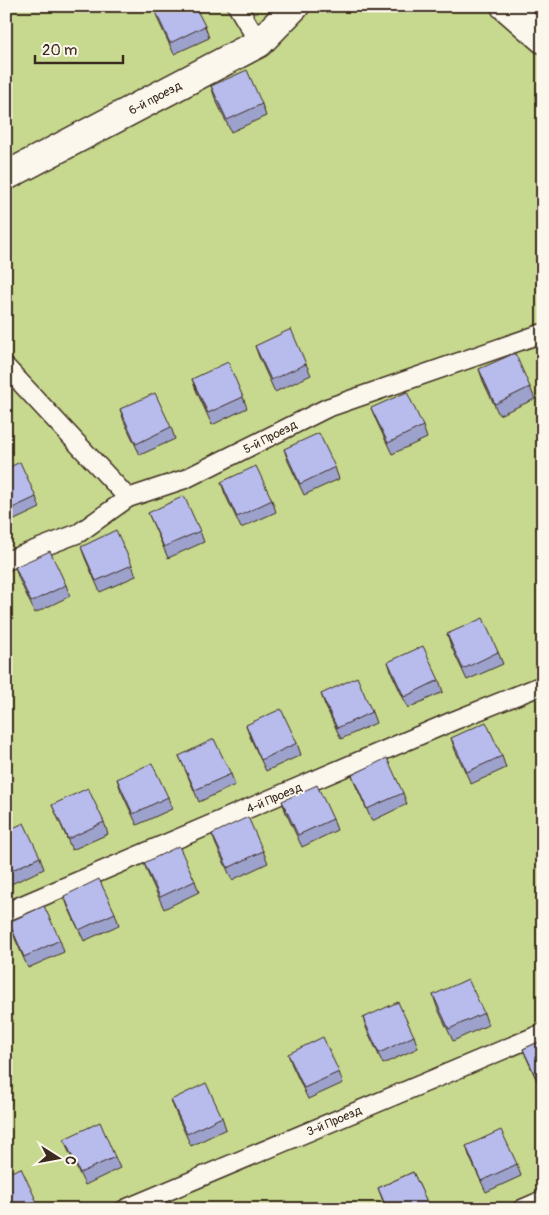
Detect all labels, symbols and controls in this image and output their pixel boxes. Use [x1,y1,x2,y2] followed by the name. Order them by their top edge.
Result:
[35,32,122,64] scale bar
[42,41,77,60] text: 20 m
[126,78,185,119] street label: 6-й проезд
[241,417,300,457] street label: 5-й Проезд
[244,780,305,817] street label: 4-й Проезд
[304,1103,365,1140] street label: 3-й Проезд
[32,1132,82,1182] north arrow
[61,1155,79,1167] text: С

